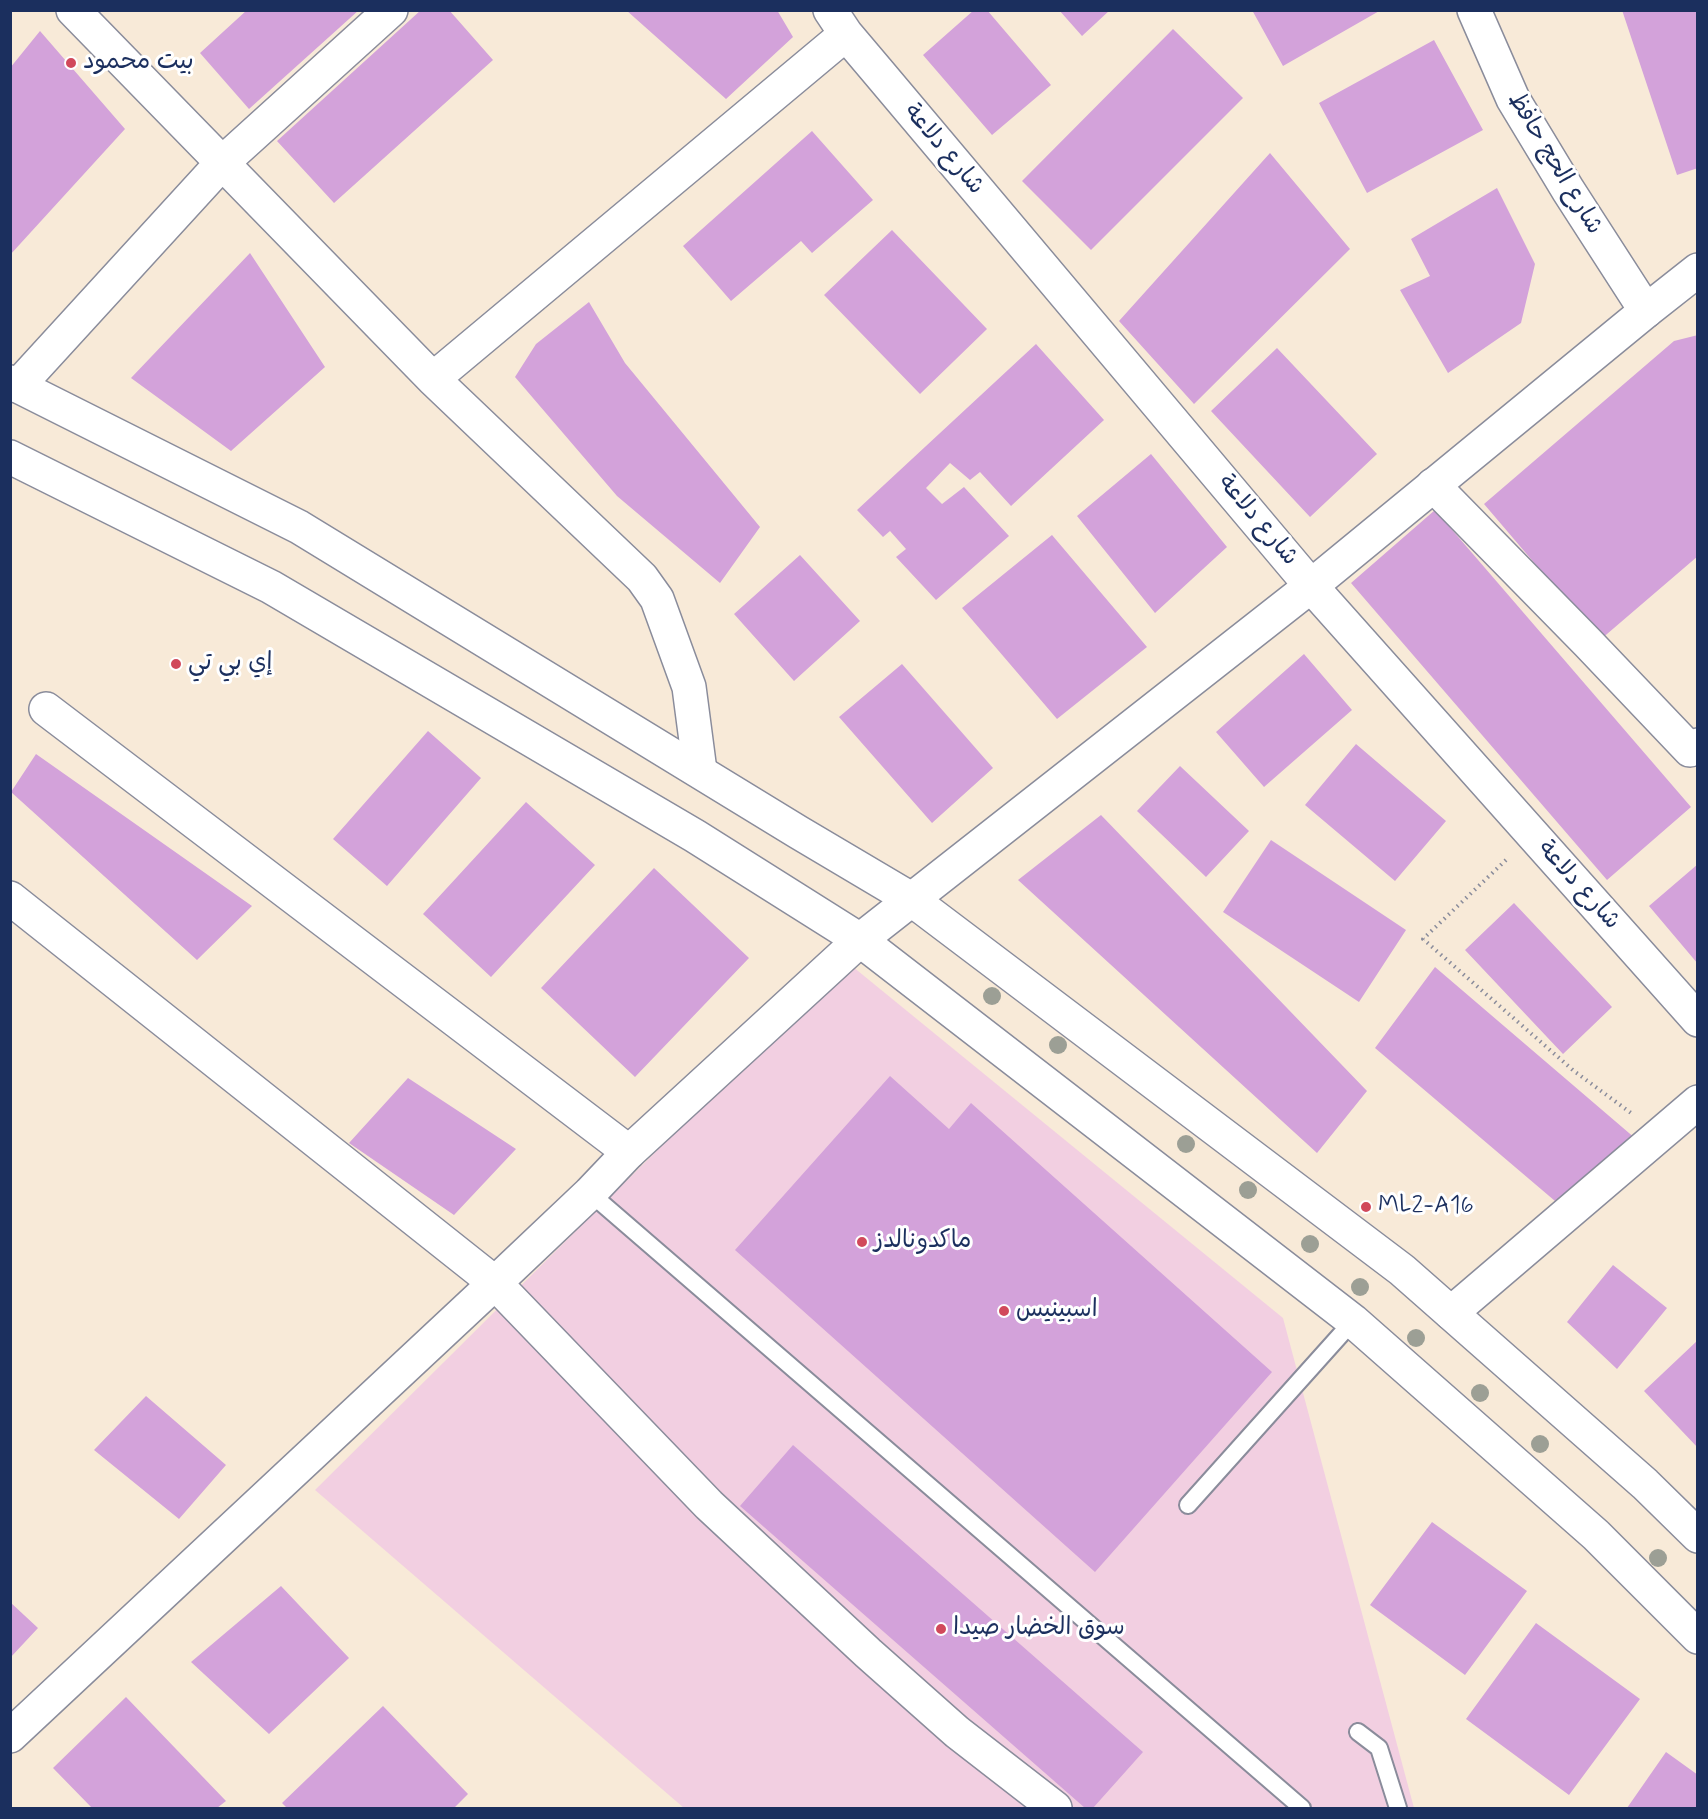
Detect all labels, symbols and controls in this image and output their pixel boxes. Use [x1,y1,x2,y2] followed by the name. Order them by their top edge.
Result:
[83,49,194,77] place label: بيت محمود
[64,56,78,70] marker: بيت محمود
[1500,88,1608,240] street label: شارع الحج حافظ
[897,99,989,201] street label: شارع دلاعة
[1211,470,1303,572] street label: شارع دلاعة
[188,650,272,678] place label: إي بي تي
[169,657,183,671] marker: إي بي تي
[1531,836,1625,936] street label: شارع دلاعة
[1378,1193,1474,1221] place label: ML2-A16
[1359,1200,1373,1214] marker: ML2-A16
[874,1228,971,1256] place label: ماكدونالدز
[855,1235,869,1249] marker: ماكدونالدز
[1016,1297,1098,1325] place label: اسبينيس
[997,1304,1011,1318] marker: اسبينيس
[953,1615,1125,1643] place label: سوق الخضار صيدا
[934,1622,948,1636] marker: سوق الخضار صيدا

